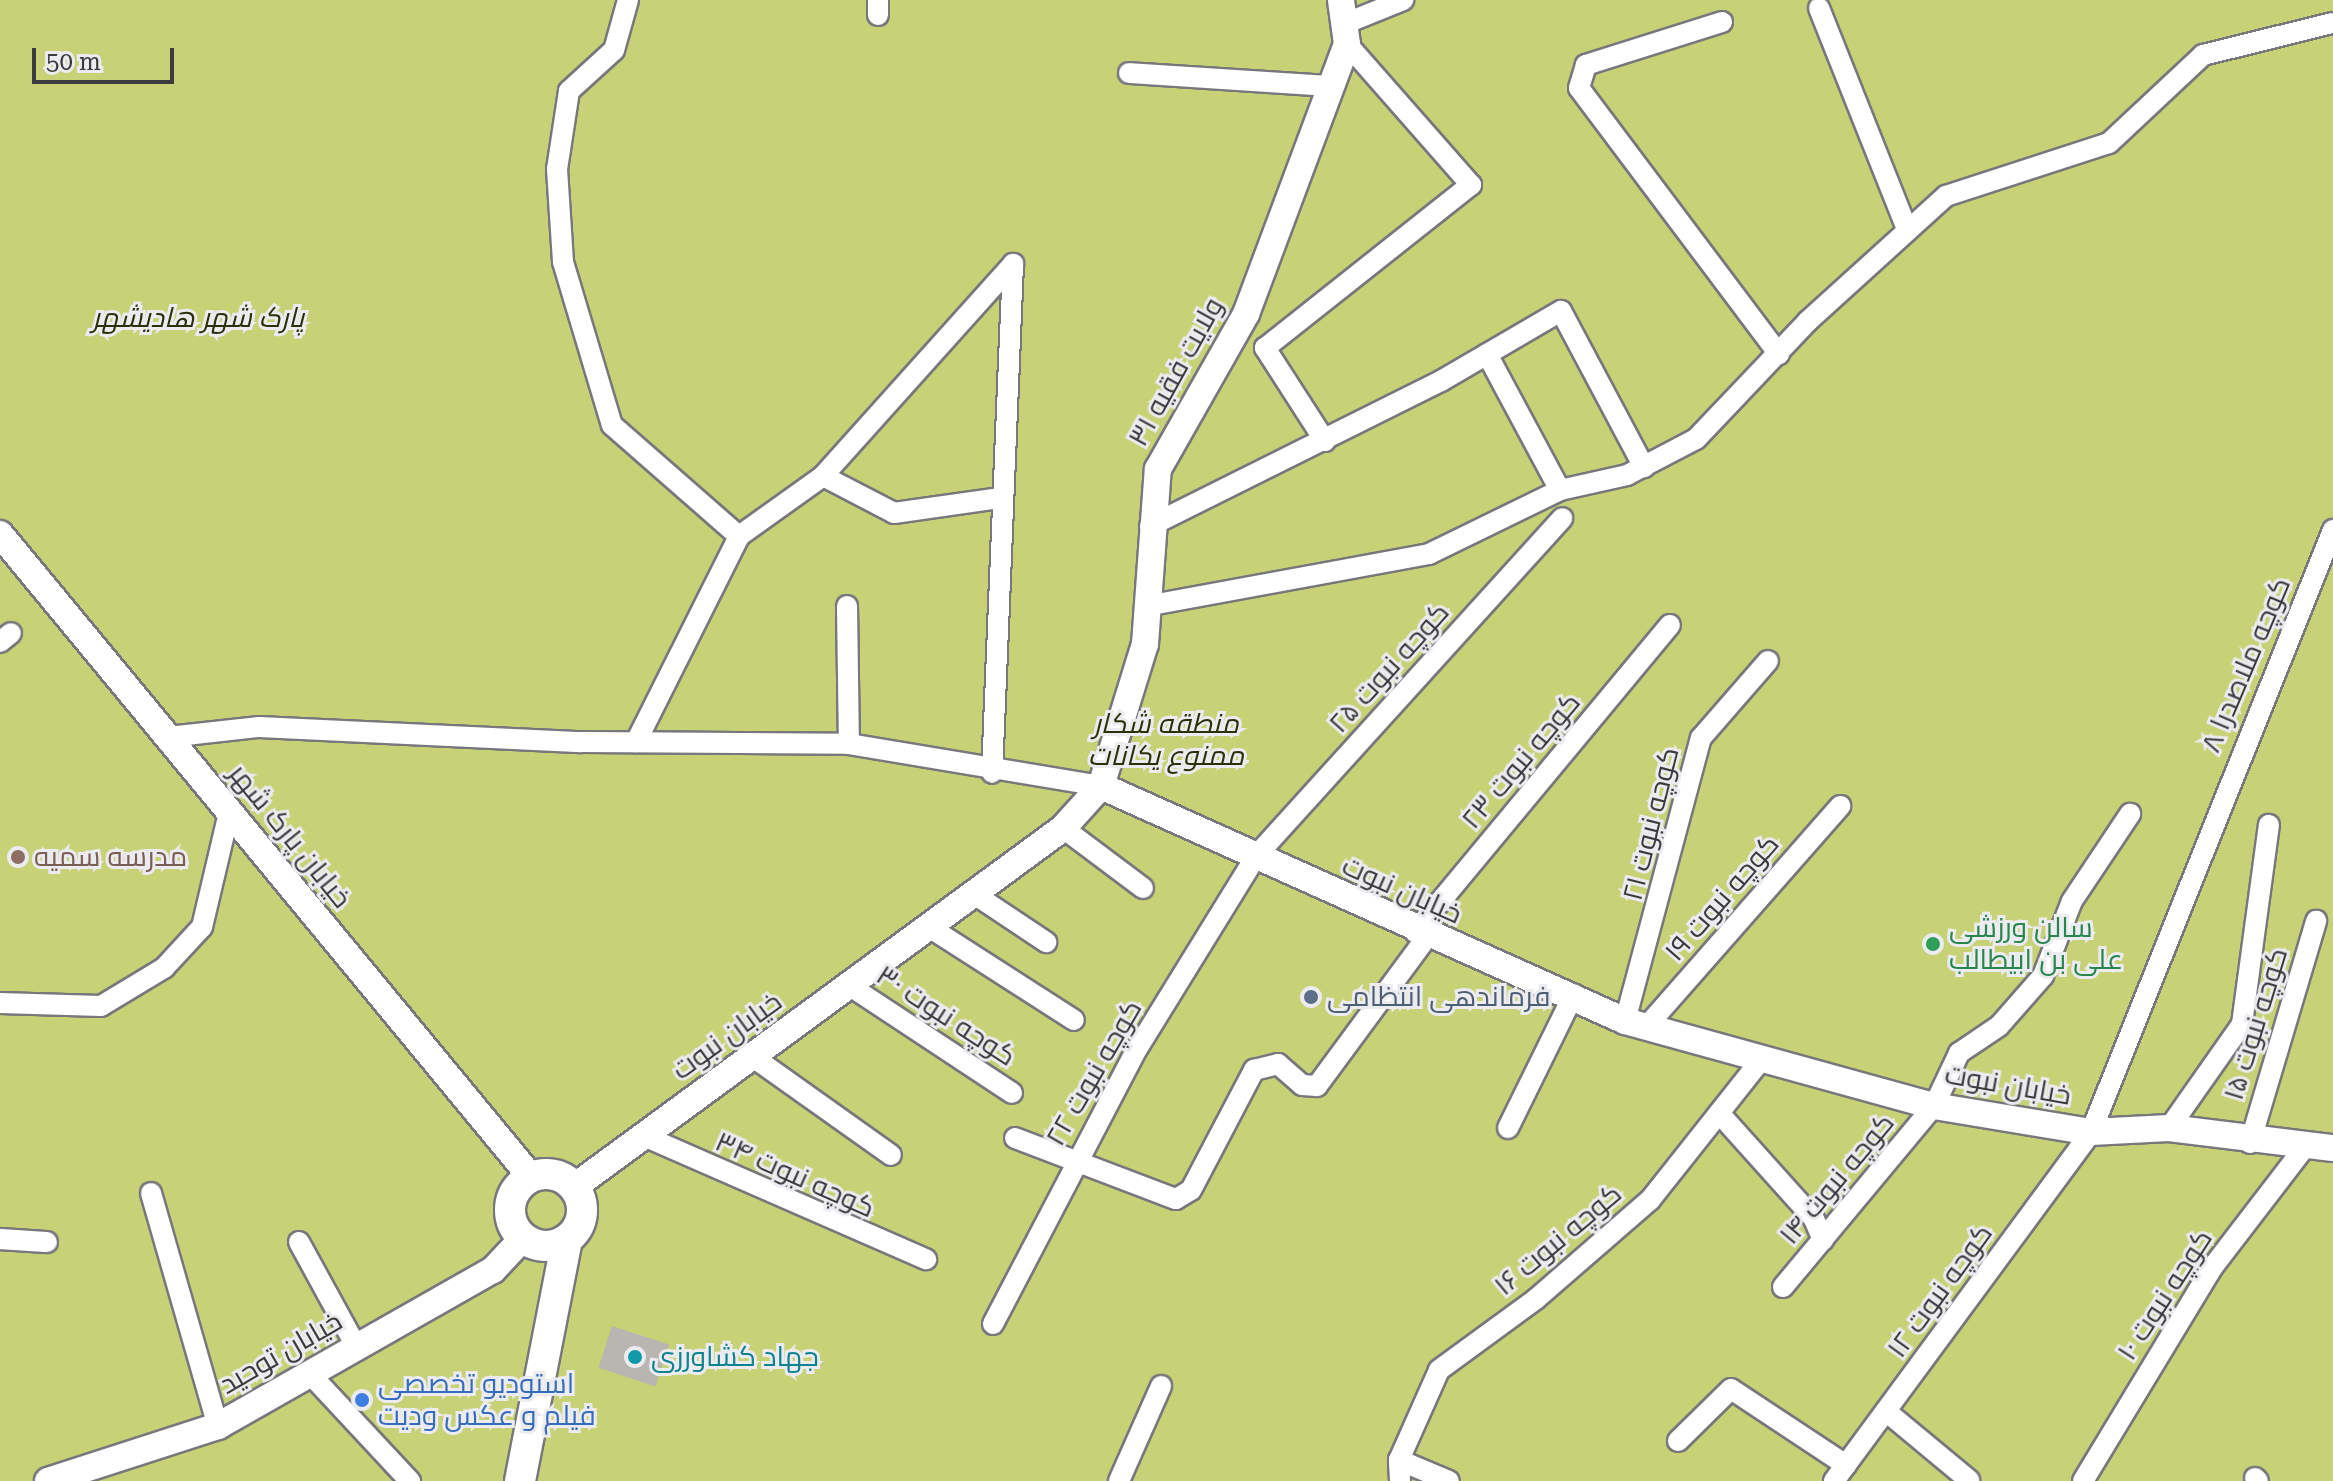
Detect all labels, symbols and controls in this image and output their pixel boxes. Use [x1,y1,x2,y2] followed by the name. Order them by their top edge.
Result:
[36,32,178,82] scale bar
[46,48,101,76] text: 50 m
[1121,292,1231,452] street label: ولایت فقیه ۳۱
[92,301,304,335] park label: پارک شهر هادیشهر
[2194,573,2298,757] street label: کوچه ملاصدرا ۸
[1322,596,1456,740] street label: کوچه نبوت ۲۵
[1454,686,1588,836] street label: کوچه نبوت ۲۳
[1088,707,1244,773] park label: منطقه شکار ممنوع یکانات
[1616,744,1686,904] street label: کوچه نبوت ۲۱
[222,757,358,915] street label: خیابان پارک شهر
[1658,828,1786,968] street label: کوچه نبوت ۱۹
[34,840,187,874] place label: مدرسه سمیه
[9,848,27,866] marker: مدرسه سمیه
[1337,849,1467,931] street label: خیابان نبوت
[1949,911,2123,977] place label: سالن ورزشی علی بن ابیطالب
[1924,935,1942,953] marker: سالن ورزشی علی بن ابیطالب
[2217,944,2295,1104] street label: کوچه نبوت ۱۵
[870,958,1022,1074] street label: کوچه نبوت ۳۰
[1327,980,1550,1014] place label: فرماندهی انتظامی
[666,985,788,1087] street label: خیابان نبوت
[1302,988,1320,1006] marker: فرماندهی انتظامی
[1039,994,1149,1152] street label: کوچه نبوت ۲۲
[1942,1057,2074,1113] street label: خیابان نبوت
[1772,1107,1902,1251] street label: کوچه نبوت ۱۴
[710,1125,880,1225] street label: کوچه نبوت ۳۴
[1488,1177,1628,1303] street label: کوچه نبوت ۱۶
[1880,1218,2000,1364] street label: کوچه نبوت ۱۲
[2110,1223,2220,1367] street label: کوچه نبوت ۱۰
[214,1304,348,1402] street label: خیابان توحید
[651,1340,819,1374] place label: جهاد کشاورزی
[626,1348,644,1366] marker: جهاد کشاورزی
[378,1367,596,1433] place label: استودیو تخصصی فیلم و عکس ودیت
[353,1391,371,1409] marker: استودیو تخصصی فیلم و عکس ودیت

